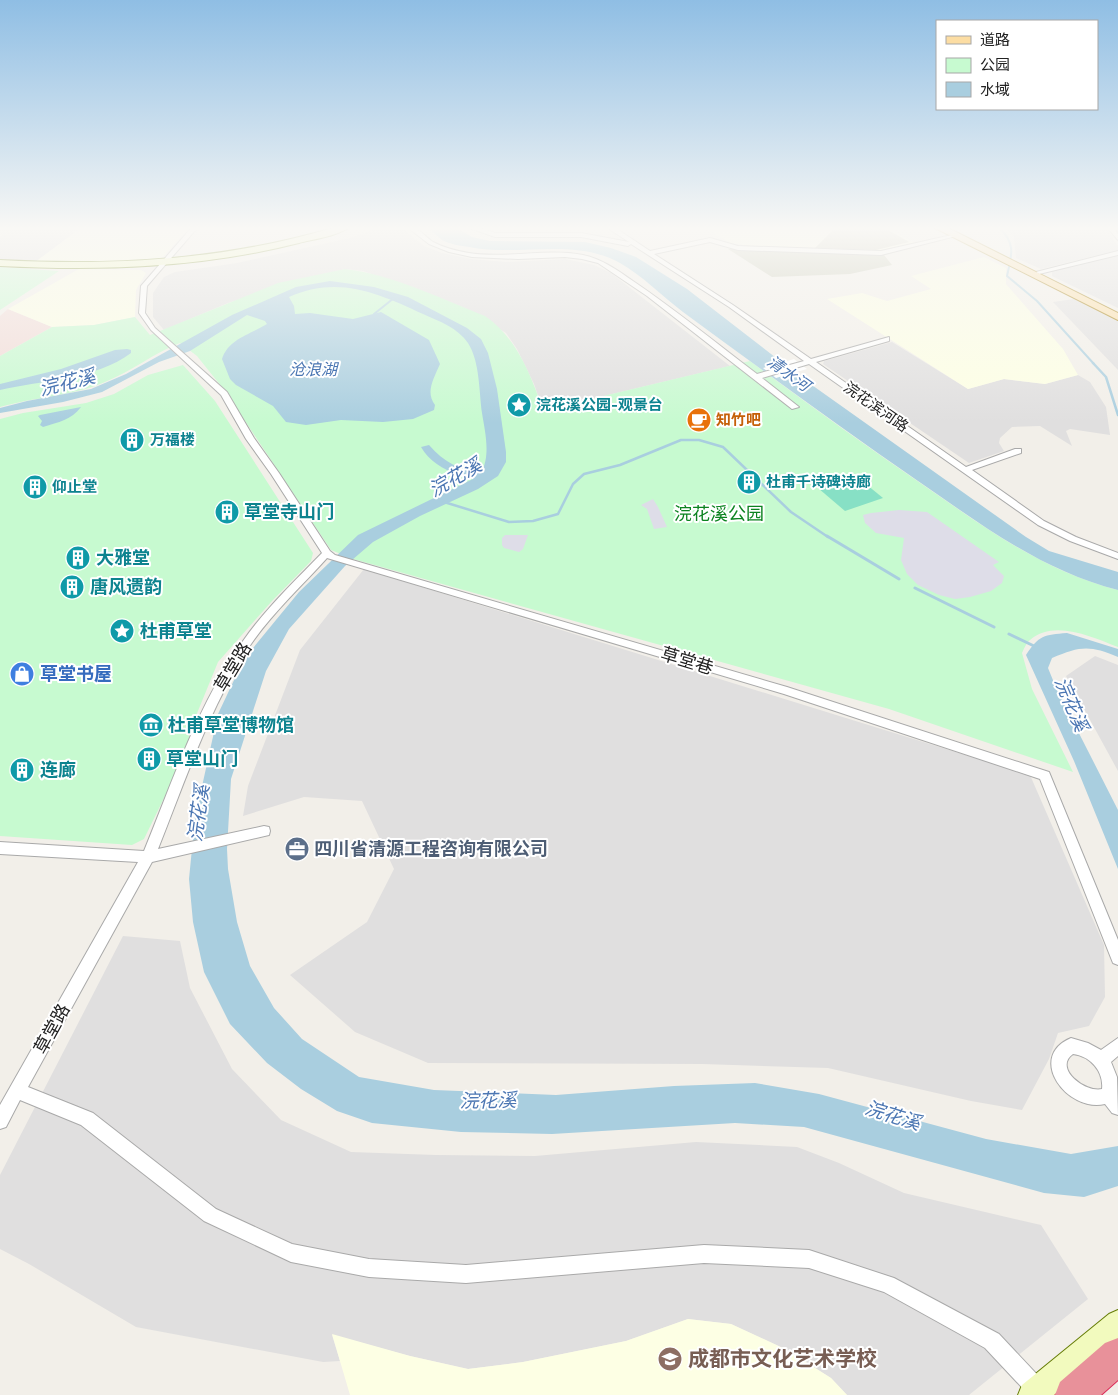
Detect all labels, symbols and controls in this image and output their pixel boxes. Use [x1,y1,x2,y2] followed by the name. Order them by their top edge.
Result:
[936,20,1098,110] legend
[980,30,1010,49] text: 道路
[980,55,1010,74] text: 公园
[980,80,1010,99] text: 水域
[764,351,817,397] water label: 清水河
[289,359,340,379] water label: 沧浪湖
[37,364,99,401] water label: 浣花溪
[840,377,912,436] street label: 浣花滨河路
[506,392,532,418] place icon: 浣花溪公园-观景台
[536,395,663,414] place label: 浣花溪公园-观景台
[686,407,712,433] cafe icon: 知竹吧
[716,410,761,429] place label: 知竹吧
[119,427,145,453] building icon: 万福楼
[150,430,195,449] place label: 万福楼
[425,452,487,502] water label: 浣花溪
[736,469,762,495] building icon: 杜甫千诗碑诗廊
[766,472,871,491] place label: 杜甫千诗碑诗廊
[22,474,48,500] building icon: 仰止堂
[52,477,97,496] place label: 仰止堂
[214,499,240,525] building icon: 草堂寺山门
[244,501,334,522] place label: 草堂寺山门
[674,503,764,524] park label: 浣花溪公园
[65,545,91,571] building icon: 大雅堂
[96,547,150,568] place label: 大雅堂
[59,574,85,600] building icon: 唐风遗韵
[90,576,162,597] place label: 唐风遗韵
[109,618,135,644] place icon: 杜甫草堂
[140,620,212,641] place label: 杜甫草堂
[210,638,255,695] street label: 草堂路
[658,643,716,678] street label: 草堂巷
[9,661,35,687] shop icon: 草堂书屋
[40,663,112,684] place label: 草堂书屋
[1050,673,1094,737] water label: 浣花溪
[138,712,164,738] museum icon: 杜甫草堂博物馆
[168,714,294,735] place label: 杜甫草堂博物馆
[136,746,162,772] building icon: 草堂山门
[166,748,238,769] place label: 草堂山门
[9,757,35,783] building icon: 连廊
[40,759,76,780] place label: 连廊
[183,781,214,843] water label: 浣花溪
[284,836,310,862] office icon: 四川省清源工程咨询有限公司
[314,838,548,859] place label: 四川省清源工程咨询有限公司
[29,1000,74,1057] street label: 草堂路
[459,1088,519,1112] water label: 浣花溪
[862,1096,925,1135] water label: 浣花溪
[657,1346,683,1372] school or university icon: 成都市文化艺术学校
[688,1346,877,1371] place label: 成都市文化艺术学校

